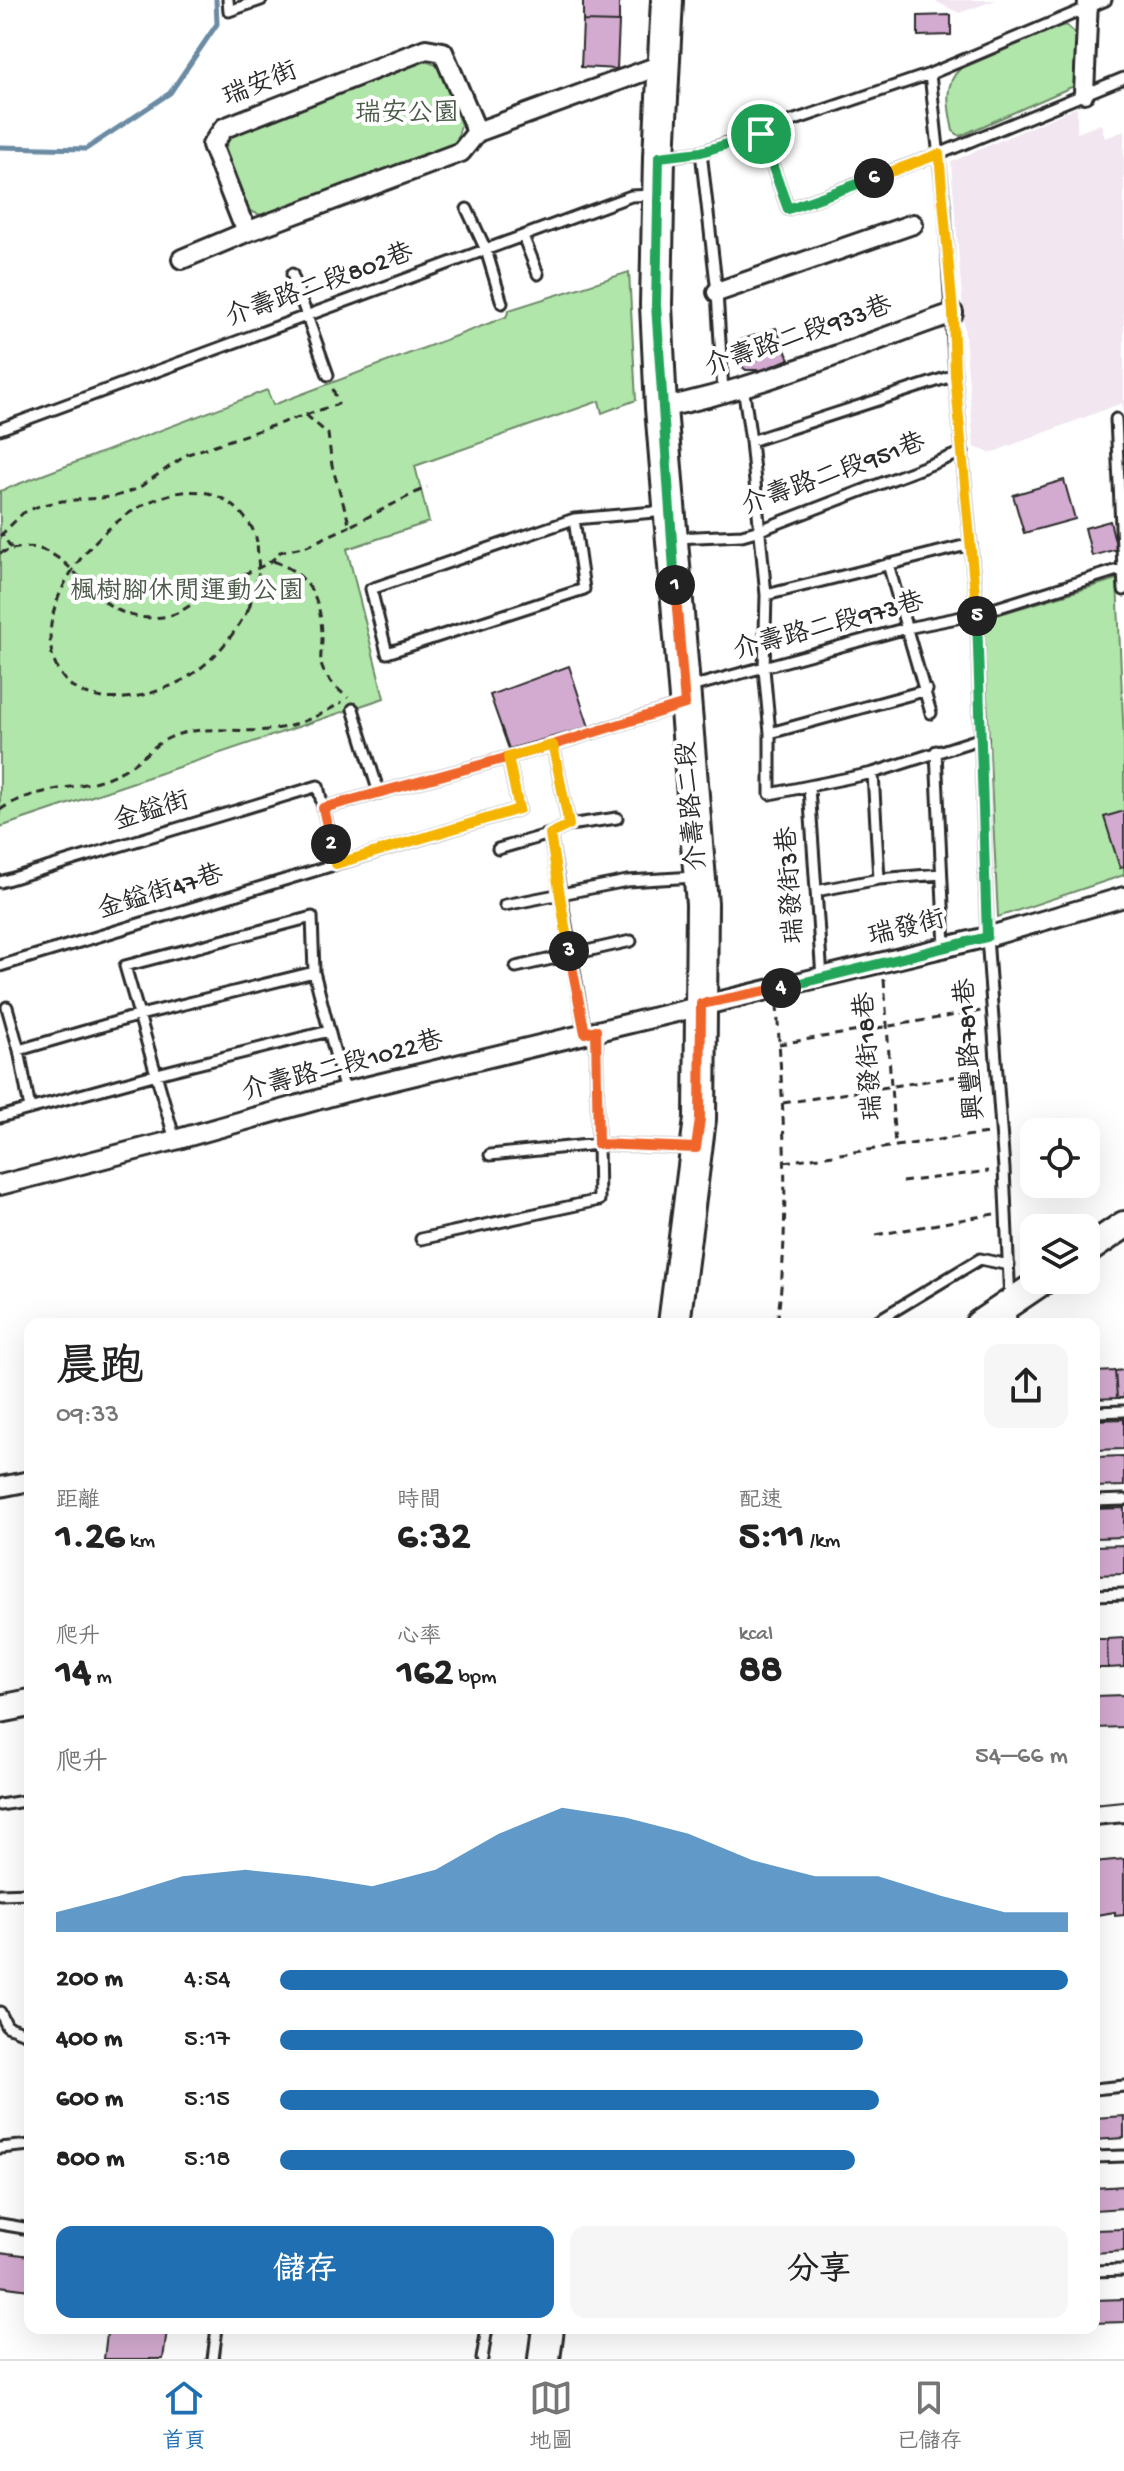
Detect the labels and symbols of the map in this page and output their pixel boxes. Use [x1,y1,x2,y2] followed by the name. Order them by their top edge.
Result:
[218,55,303,115] street label: 瑞安街
[355,98,459,131] park label: 瑞安公園
[727,100,795,168] pin
[854,158,894,198] pin: 6
[221,237,418,335] street label: 介壽路二段802巷
[701,290,897,385] street label: 介壽路二段933巷
[737,427,930,524] street label: 介壽路二段951巷
[655,565,695,605] pin: 1
[70,577,304,609] park label: 楓樹腳休閒運動公園
[730,586,928,668] street label: 介壽路二段973巷
[957,596,997,636] pin: 5
[671,740,715,872] street label: 介壽路二段
[110,785,194,839] street label: 金鎰街
[311,824,351,864] pin: 2
[771,825,813,945] street label: 瑞發街3巷
[94,858,228,928] street label: 金鎰街47巷
[865,904,949,954] street label: 瑞發街
[549,931,589,971] pin: 3
[761,968,801,1008] pin: 4
[950,977,992,1121] street label: 興豐路781巷
[849,991,891,1121] street label: 瑞發街18巷
[239,1024,447,1110] street label: 介壽路二段1022巷

